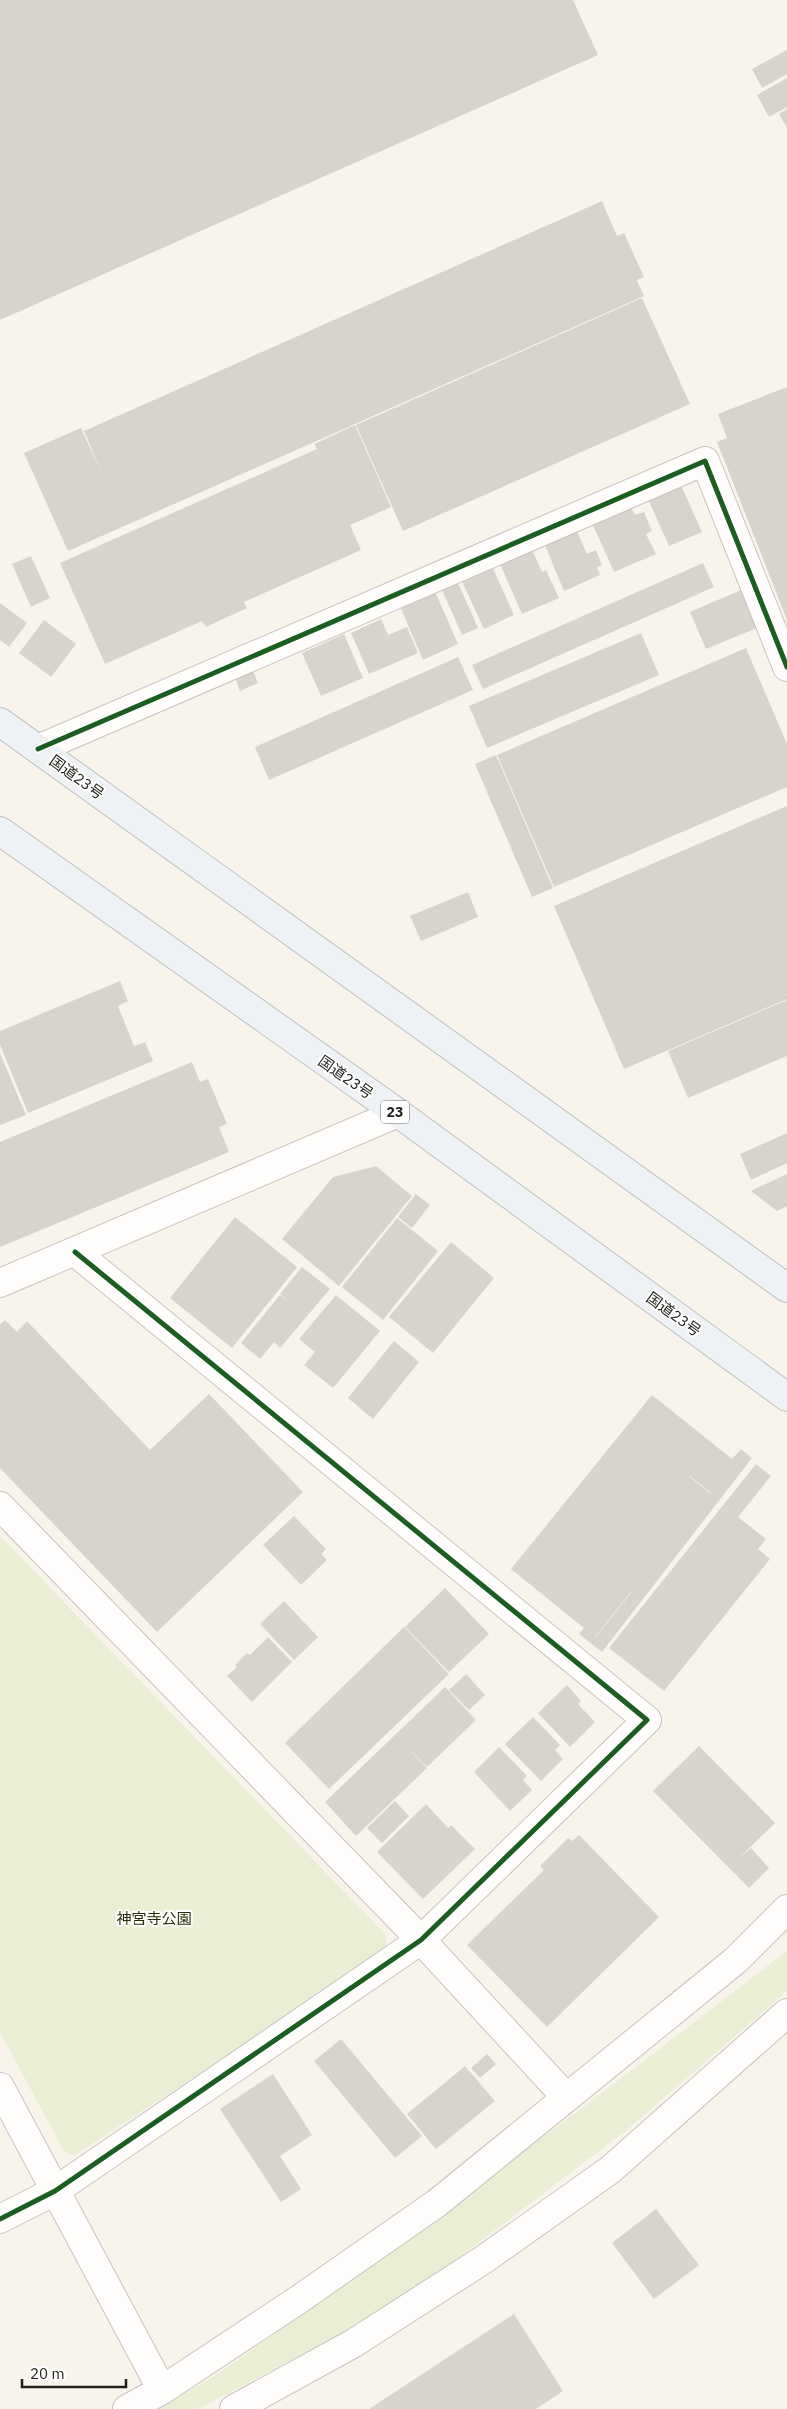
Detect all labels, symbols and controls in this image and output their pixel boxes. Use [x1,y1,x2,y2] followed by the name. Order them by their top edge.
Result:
[46,751,108,803] street label: 国道23号
[315,1051,377,1103] street label: 国道23号
[381,1100,409,1124] road number: 23
[643,1288,705,1340] street label: 国道23号
[116,1909,192,1928] park label: 神宮寺公園
[22,2356,126,2388] scale bar
[30,2364,65,2383] text: 20 m

